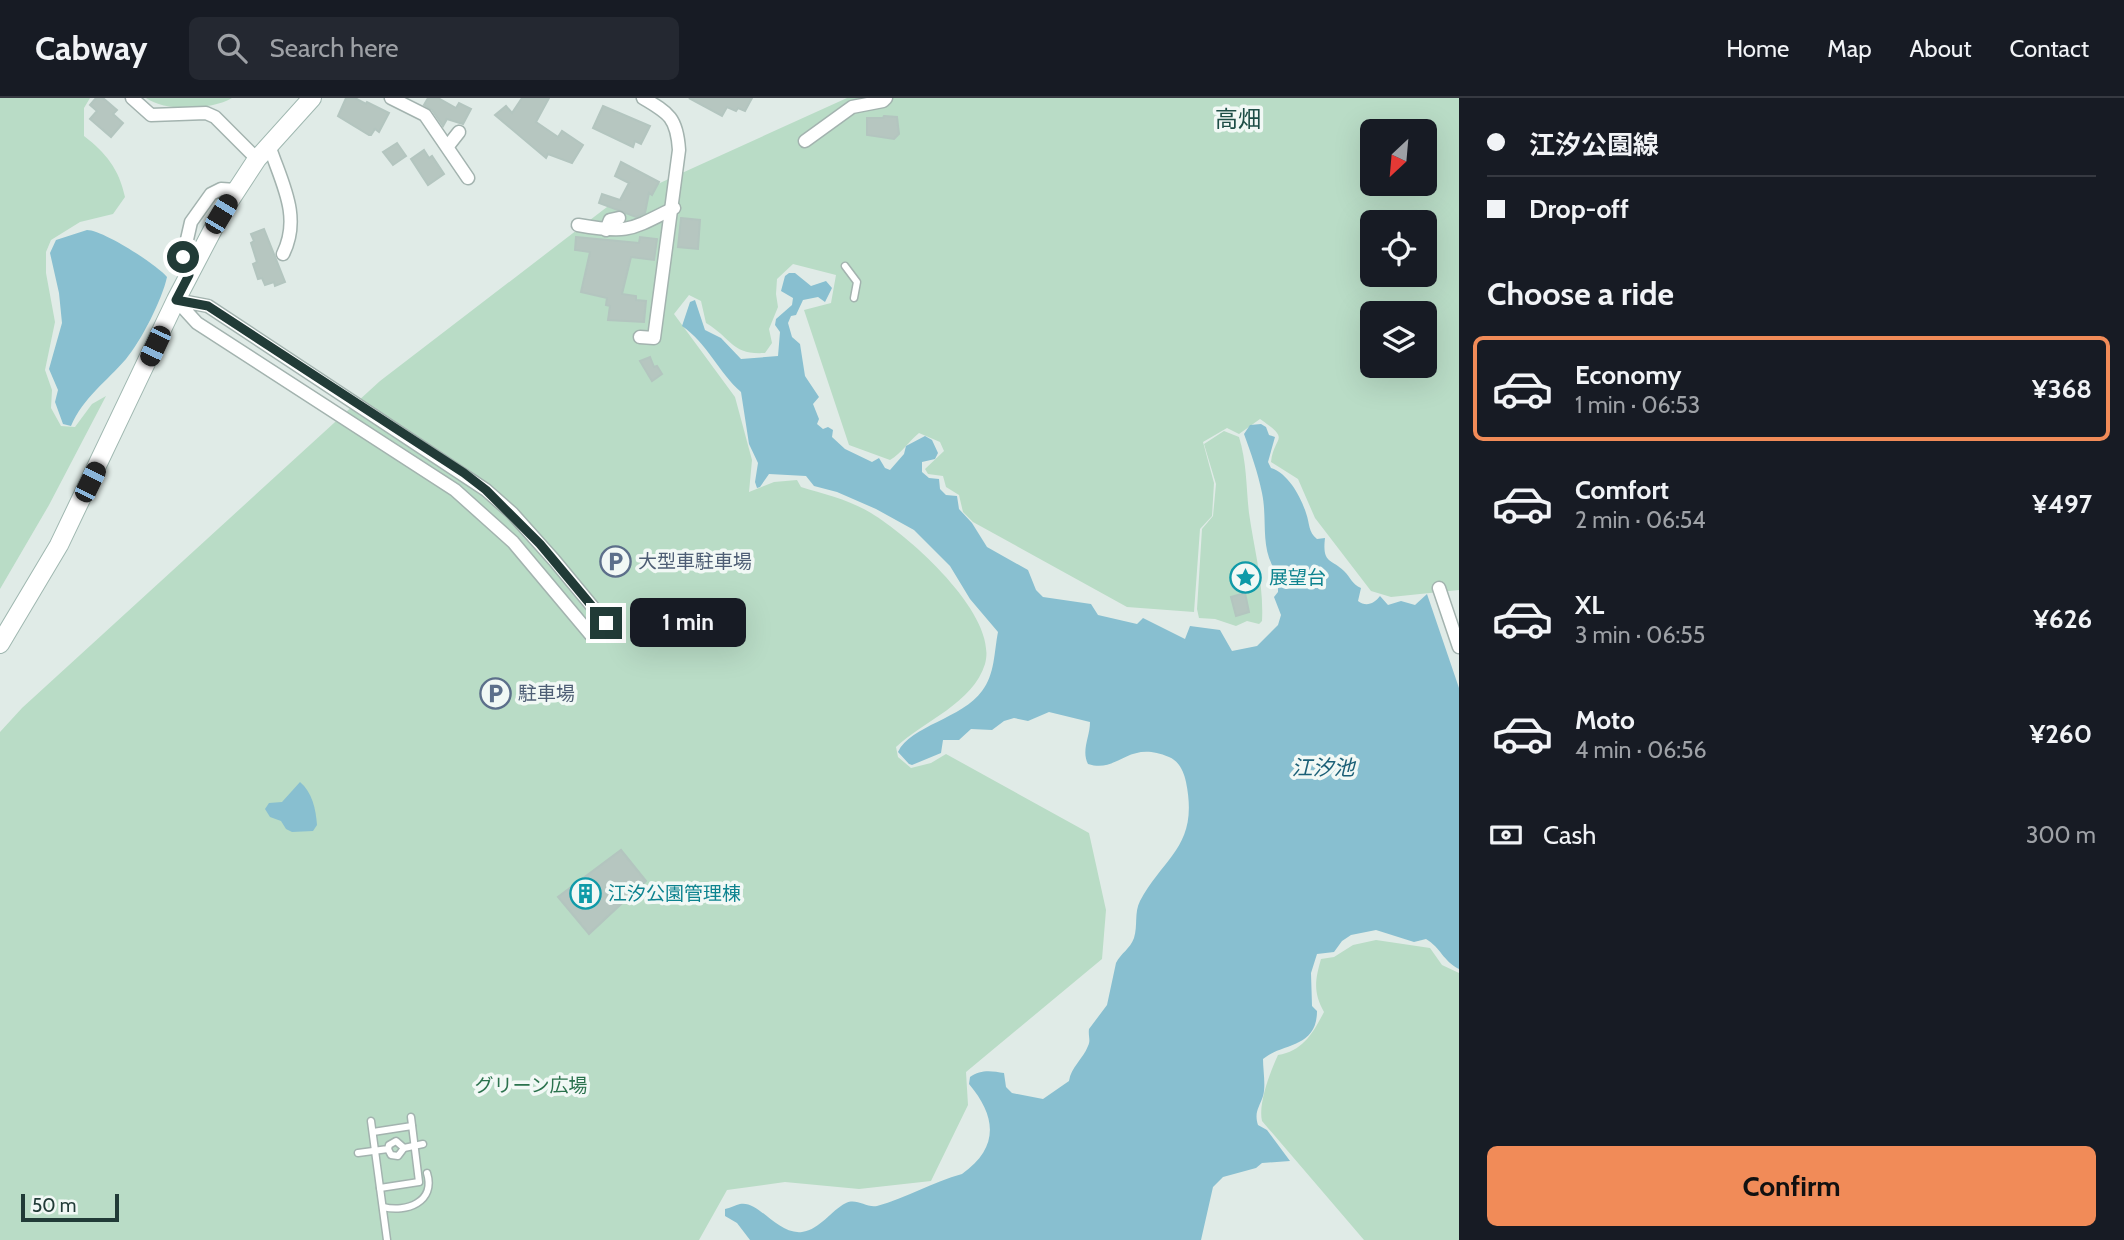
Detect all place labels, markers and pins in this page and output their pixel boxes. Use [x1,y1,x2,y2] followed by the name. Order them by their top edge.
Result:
[598,544,632,578] parking icon: 大型車駐車場
[638,550,752,573] place label: 大型車駐車場
[1229,560,1263,594] place icon: 展望台
[1269,566,1326,589] place label: 展望台
[478,676,512,710] parking icon: 駐車場
[518,682,575,705] place label: 駐車場
[568,876,602,910] building icon: 江汐公園管理棟
[608,882,741,905] place label: 江汐公園管理棟

